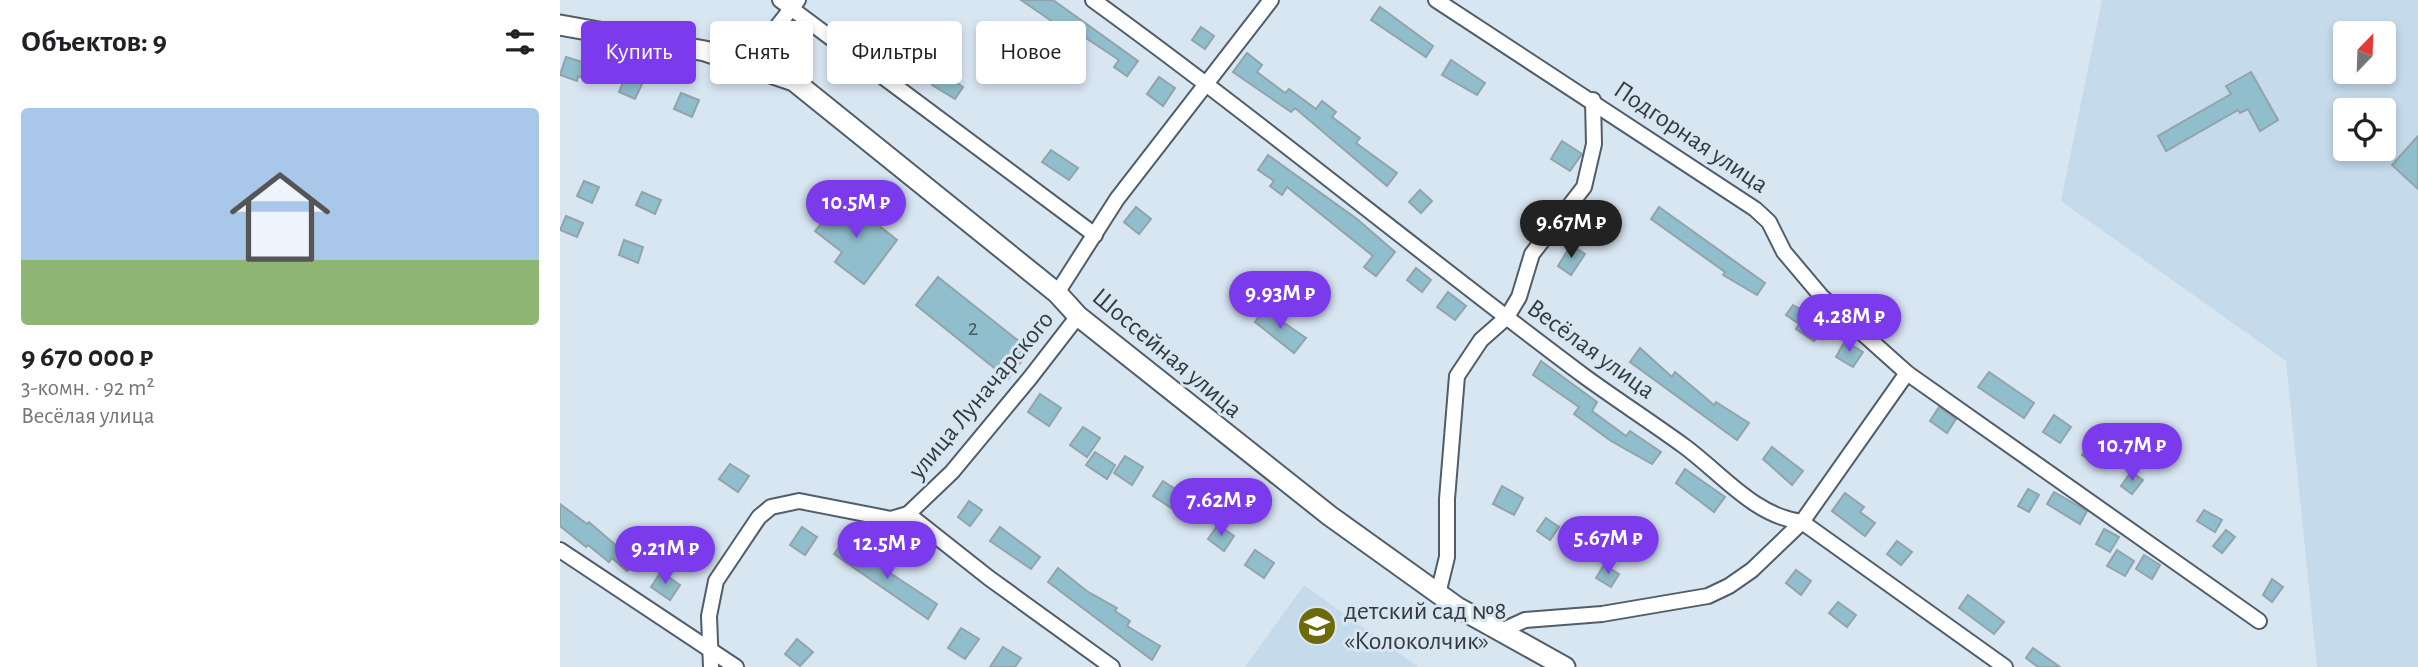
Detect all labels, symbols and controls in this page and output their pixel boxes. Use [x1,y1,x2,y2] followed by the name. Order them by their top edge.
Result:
[581,21,696,84] chip: Купить
[710,21,813,84] chip: Снять
[827,21,962,84] chip: Фильтры
[976,21,1086,84] chip: Новое
[2333,21,2396,84] north arrow
[2333,21,2396,161] map controls
[501,23,539,61] icon: filters
[21,27,167,57] text: Объектов: 9
[1609,76,1773,198] street label: Подгорная улица
[2333,98,2396,161] button: locate
[217,154,343,280] icon: home
[791,180,921,240] pin: 10.5M ₽
[822,191,890,214] text: 10.5M ₽
[1506,201,1636,260] pin: 9.67M ₽
[1536,211,1606,234] text: 9.67M ₽
[1215,272,1345,331] pin: 9.93M ₽
[1245,282,1315,305] text: 9.93M ₽
[1087,283,1247,423] street label: Шоссейная улица
[1522,294,1660,404] street label: Весёлая улица
[1784,294,1914,354] pin: 4.28M ₽
[1813,305,1885,328] text: 4.28M ₽
[903,306,1058,485] street label: улица Луначарского
[968,317,978,340] house number: 2
[21,342,153,372] text: 9 670 000 ₽
[21,377,155,400] text: 3-комн. · 92 m²
[21,405,154,428] text: Весёлая улица
[2067,424,2197,483] pin: 10.7M ₽
[2098,434,2166,457] text: 10.7M ₽
[1156,478,1286,538] pin: 7.62M ₽
[1186,489,1256,512] text: 7.62M ₽
[1543,516,1673,576] pin: 5.67M ₽
[822,522,952,581] pin: 12.5M ₽
[600,526,730,586] pin: 9.21M ₽
[1574,527,1642,550] text: 5.67M ₽
[854,532,920,555] text: 12.5M ₽
[631,537,699,560] text: 9.21M ₽
[1344,598,1507,654] place label: детский сад №8 «Колоколчик»
[1296,605,1338,647] school or university icon: детский сад №8 «Колоколчик»

